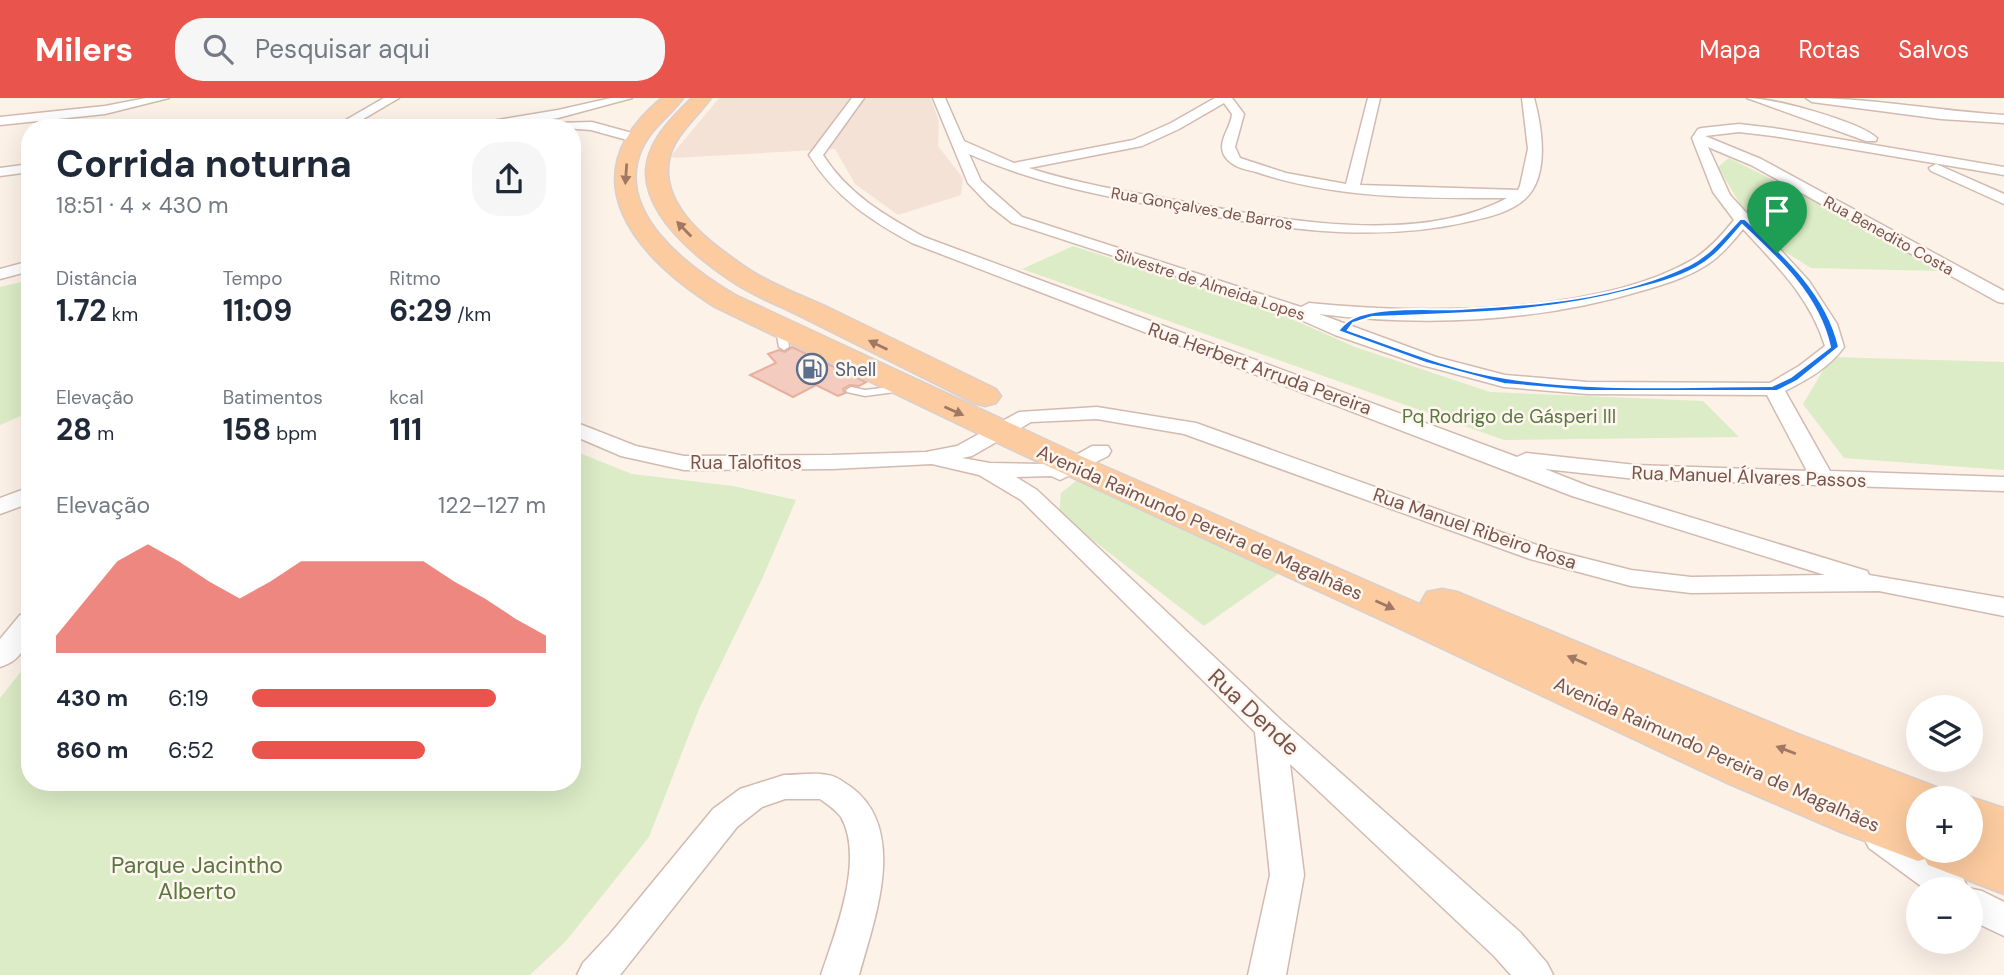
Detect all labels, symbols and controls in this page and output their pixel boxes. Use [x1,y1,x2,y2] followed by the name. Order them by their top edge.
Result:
[175,18,665,81] search box
[35,28,133,71] text: Milers
[199,30,237,68] icon: search
[255,32,430,66] text: Pesquisar aqui
[1699,34,1761,65] text: Mapa
[1799,34,1860,65] text: Rotas
[1898,34,1969,65] text: Salvos
[56,139,352,189] text: Corrida noturna
[472,142,546,216] button: share
[620,163,631,185] one-way arrow
[1747,181,1807,253] pin
[1109,182,1294,235] street label: Rua Gonçalves de Barros
[56,190,229,220] text: 18:51 · 4 × 430 m
[1820,191,1958,280] street label: Rua Benedito Costa
[1758,192,1796,230] icon: arrive
[676,220,693,237] one-way arrow
[1112,244,1308,325] street label: Silvestre de Almeida Lopes
[56,266,137,291] text: Distância
[223,266,283,291] text: Tempo
[389,266,441,291] text: Ritmo
[56,291,107,330] text: 1.72
[223,291,292,330] text: 11:09
[389,291,452,330] text: 6:29
[107,302,138,327] text: km
[452,302,491,327] text: /km
[1145,316,1375,421] street label: Rua Herbert Arruda Pereira
[868,339,888,350] one-way arrow
[795,352,829,386] fuel station icon: Shell
[835,357,876,382] place label: Shell
[56,385,134,410] text: Elevação
[223,385,323,410] text: Batimentos
[389,385,424,410] text: kcal
[1402,404,1616,429] park label: Pq Rodrigo de Gásperi III
[944,405,964,417] one-way arrow
[56,410,92,449] text: 28
[223,410,271,449] text: 158
[389,410,422,449] text: 111
[92,421,114,446] text: m
[271,421,317,446] text: bpm
[1033,439,1367,606] street label: Avenida Raimundo Pereira de Magalhães
[690,450,802,475] street label: Rua Talofitos
[1631,460,1867,493] street label: Rua Manuel Álvares Passos
[1370,482,1580,575] street label: Rua Manuel Ribeiro Rosa
[56,490,150,520] text: Elevação
[438,490,546,520] text: 122–127 m
[1375,599,1395,611] one-way arrow
[1566,654,1587,665] one-way arrow
[1202,662,1306,762] street label: Rua Dende
[1550,671,1884,838] street label: Avenida Raimundo Pereira de Magalhães
[56,683,128,713] text: 430 m
[168,683,209,713] text: 6:19
[1906,695,1983,954] map controls
[1906,695,1983,772] button: layers
[56,735,128,765] text: 860 m
[168,735,214,765] text: 6:52
[1775,744,1796,755] one-way arrow
[1906,786,1983,863] button: +
[111,850,283,906] park label: Parque Jacintho Alberto
[1906,877,1983,954] button: −

